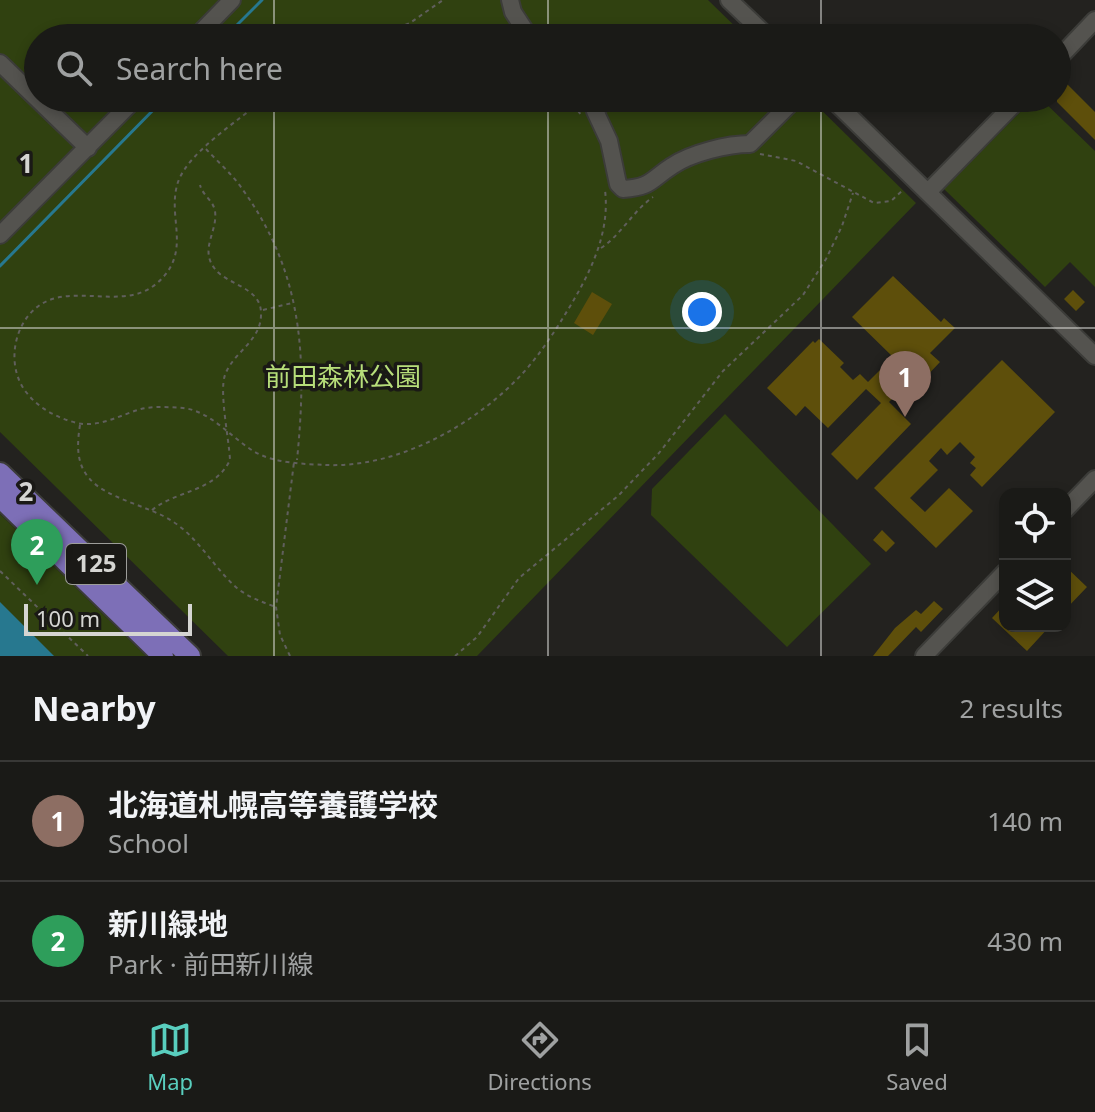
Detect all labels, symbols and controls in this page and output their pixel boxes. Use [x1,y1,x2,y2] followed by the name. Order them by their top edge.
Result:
[24,24,1071,112] search box
[52,46,96,90] icon: search
[116,48,283,89] text: Search here
[19,145,33,181] text: 1
[682,292,722,332] your location
[879,351,931,417] pin: 1
[265,358,421,394] park label: 前田森林公園
[19,473,34,509] text: 2
[999,488,1071,632] map controls
[999,488,1071,560] button: locate
[11,519,63,585] pin: 2
[66,544,126,584] road number: 125
[999,560,1071,632] button: layers
[24,600,192,636] scale bar
[36,603,100,633] text: 100 m
[32,685,156,731] text: Nearby
[959,690,1063,726] text: 2 results
[108,784,438,825] text: 北海道札幌高等養護学校
[51,803,65,839] text: 1
[987,803,1063,839] text: 140 m
[108,825,189,861] text: School
[108,903,228,944] text: 新川緑地
[51,923,65,959] text: 2
[987,923,1063,959] text: 430 m
[108,946,313,982] text: Park · 前田新川線
[147,1018,193,1096] tab: Map
[487,1018,592,1096] tab: Directions
[886,1018,948,1096] tab: Saved

